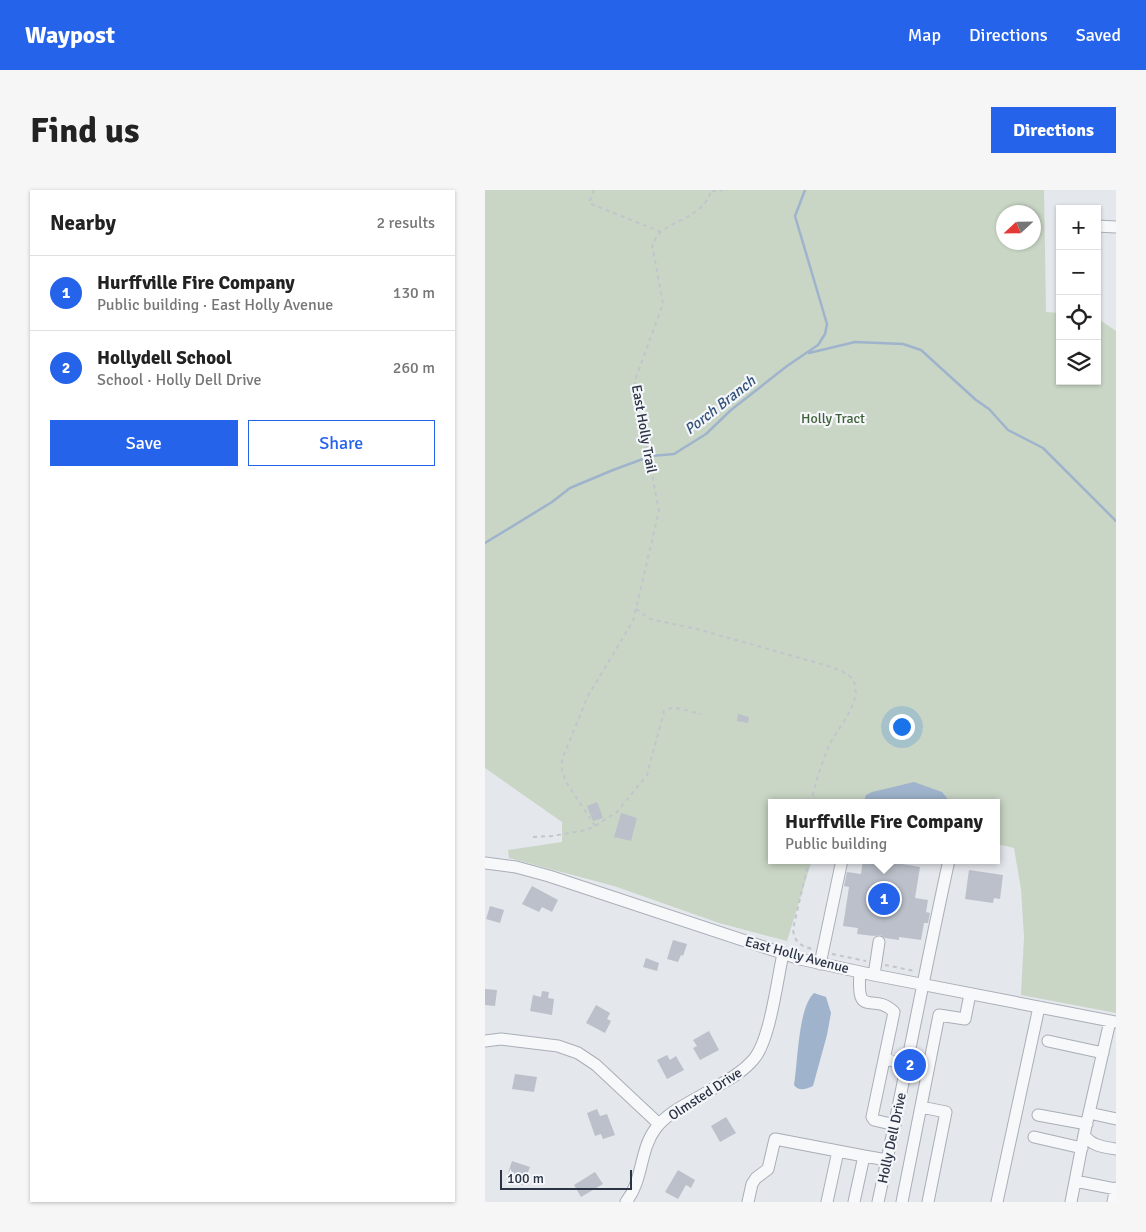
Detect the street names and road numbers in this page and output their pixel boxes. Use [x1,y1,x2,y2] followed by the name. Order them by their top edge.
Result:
[628,383,660,475] street label: East Holly Trail
[743,933,851,977] street label: East Holly Avenue
[665,1064,745,1124] street label: Olmsted Drive
[874,1091,910,1185] street label: Holly Dell Drive

